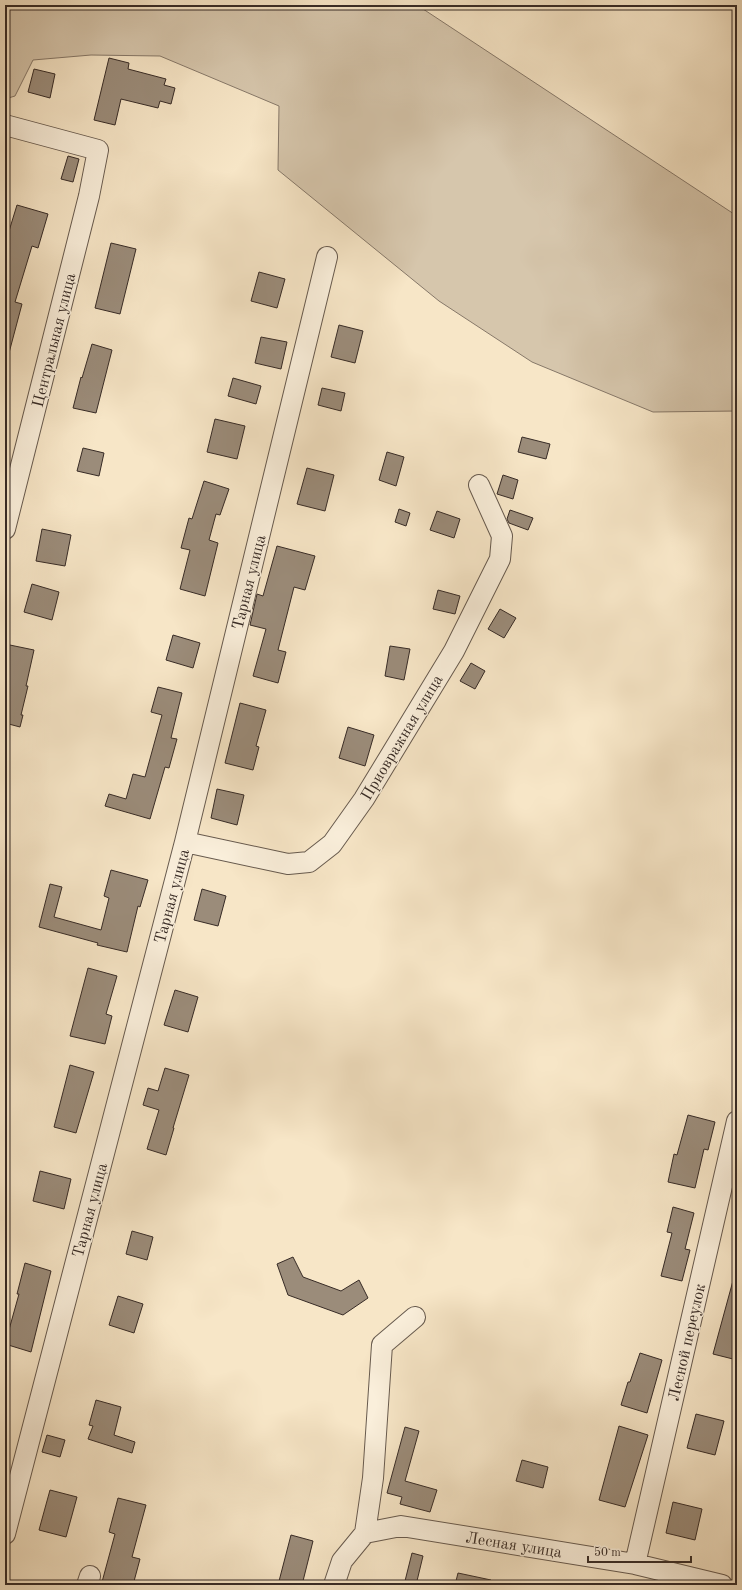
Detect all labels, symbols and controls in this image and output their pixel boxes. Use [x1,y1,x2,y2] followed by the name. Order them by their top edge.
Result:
[31,272,79,409] street label: Центральная улица
[230,533,269,632] street label: Тарная улица
[359,672,446,804] street label: Приовражная улица
[153,847,193,946] street label: Тарная улица
[71,1161,111,1260] street label: Тарная улица
[667,1282,709,1403] street label: Лесной переулок
[464,1530,563,1561] street label: Лесная улица
[588,1538,691,1564] scale bar
[594,1546,621,1559] text: 50 m

